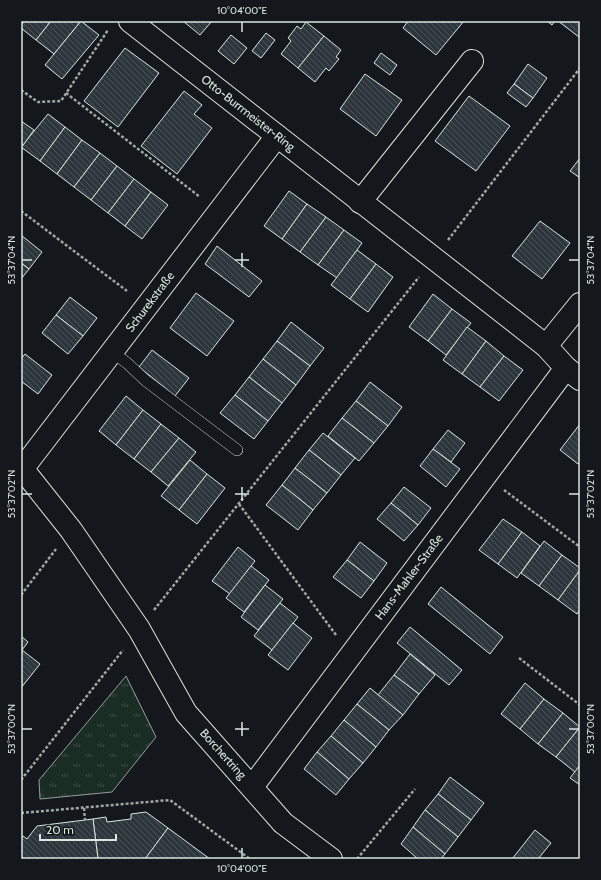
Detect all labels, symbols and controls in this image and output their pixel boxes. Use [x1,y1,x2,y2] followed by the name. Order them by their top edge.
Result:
[217,4,268,17] text: 10°04'00"E
[198,71,299,155] street label: Otto-Burrmeister-Ring
[5,236,18,284] text: 53°37'04"N
[584,236,597,284] text: 53°37'04"N
[122,268,177,335] street label: Schurekstraße
[5,470,18,518] text: 53°37'02"N
[584,470,597,518] text: 53°37'02"N
[371,531,446,623] street label: Hans-Mahler-Straße
[5,704,18,754] text: 53°37'00"N
[584,704,597,754] text: 53°37'00"N
[197,725,250,783] street label: Borchertring
[40,816,116,842] scale bar
[46,822,74,837] text: 20 m
[217,862,268,875] text: 10°04'00"E

